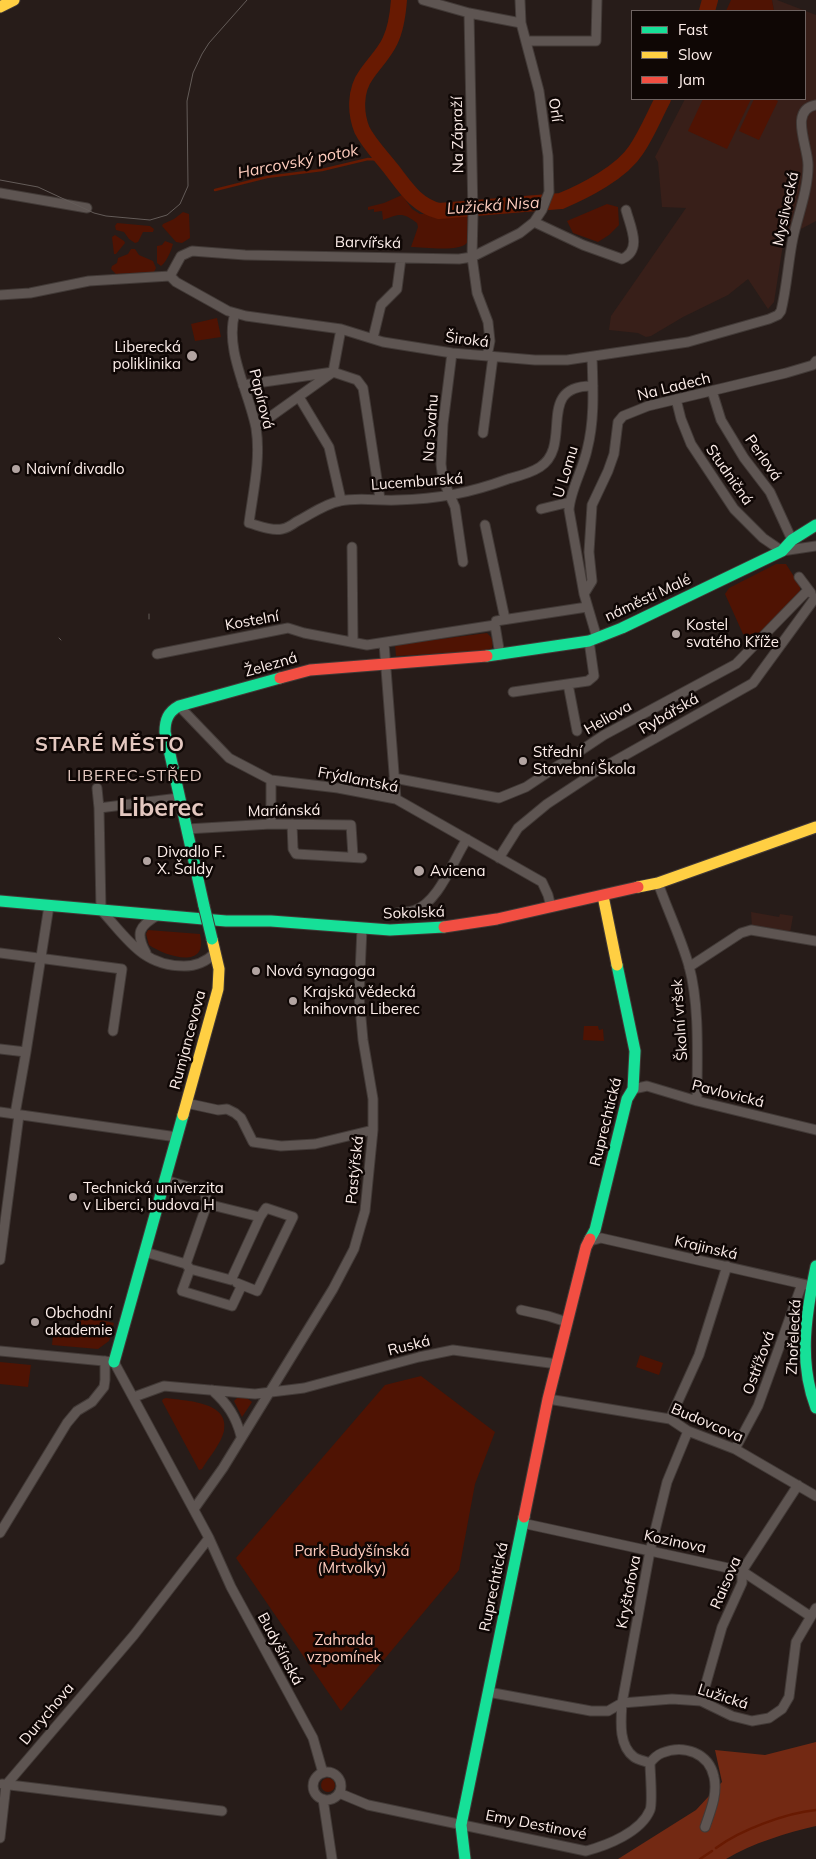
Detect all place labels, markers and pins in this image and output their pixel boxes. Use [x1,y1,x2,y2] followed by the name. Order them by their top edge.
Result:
[112,338,181,373] place label: Liberecká poliklinika
[185,349,199,363] marker: Liberecká poliklinika
[26,460,125,478] place label: Naivní divadlo
[10,463,22,475] marker: Naivní divadlo
[686,616,779,651] place label: Kostel svatého Kříže
[670,628,682,640] marker: Kostel svatého Kříže
[533,743,636,778] place label: Střední Stavební Škola
[517,755,529,767] marker: Střední Stavební Škola
[157,843,225,878] place label: Divadlo F. X. Šaldy
[141,855,153,867] marker: Divadlo F. X. Šaldy
[430,862,485,880] place label: Avicena
[412,864,426,878] marker: Avicena
[266,962,375,980] place label: Nová synagoga
[250,965,262,977] marker: Nová synagoga
[303,983,420,1018] place label: Krajská vědecká knihovna Liberec
[287,995,299,1007] marker: Krajská vědecká knihovna Liberec
[83,1179,224,1214] place label: Technická univerzita v Liberci, budova H
[67,1191,79,1203] marker: Technická univerzita v Liberci, budova H
[45,1304,113,1339] place label: Obchodní akademie
[29,1316,41,1328] marker: Obchodní akademie

